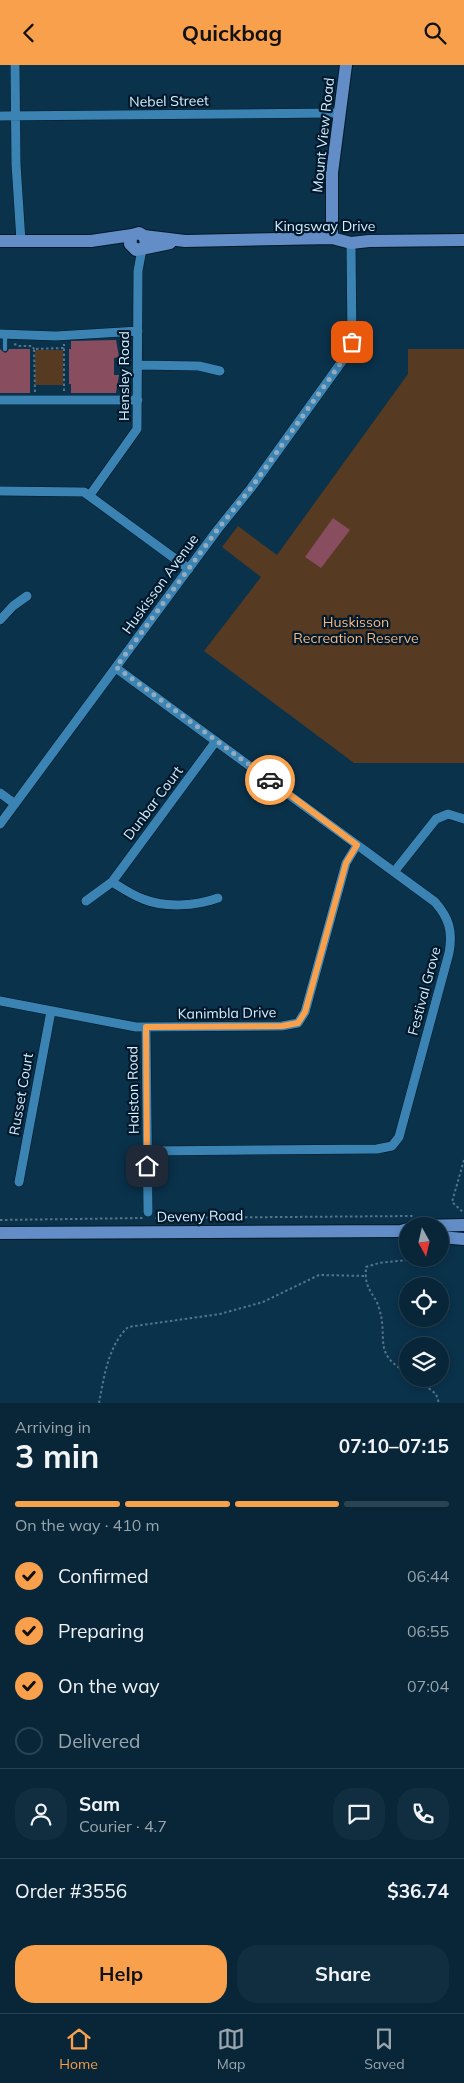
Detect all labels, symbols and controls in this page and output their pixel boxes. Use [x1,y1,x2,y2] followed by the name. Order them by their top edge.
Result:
[15,19,43,47] icon: back
[182,19,282,47] text: Quickbag
[421,19,449,47] icon: search
[308,77,338,193] street label: Mount View Road
[129,91,209,111] street label: Nebel Street
[275,217,375,235] street label: Kingsway Drive
[331,321,373,363] pin
[338,328,366,356] icon: bag
[115,331,133,421] street label: Hensley Road
[118,531,202,637] street label: Huskisson Avenue
[293,613,419,647] park label: Huskisson Recreation Reserve
[245,755,295,805] courier
[119,762,187,843] street label: Dunbar Court
[256,766,284,794] icon: car
[404,945,444,1037] street label: Festival Grove
[177,1003,277,1023] street label: Kanimbla Drive
[123,1046,143,1134] street label: Halston Road
[5,1051,37,1137] street label: Russet Court
[126,1145,168,1187] pin
[133,1152,161,1180] icon: home
[157,1206,243,1226] street label: Deveny Road
[399,1217,449,1267] north arrow
[399,1217,449,1387] map controls
[399,1277,449,1327] button: locate
[399,1337,449,1387] button: layers
[15,1417,91,1437] text: Arriving in
[339,1434,449,1458] text: 07:10–07:15
[15,1436,99,1476] text: 3 min
[15,1515,160,1535] text: On the way · 410 m
[15,1562,43,1590] icon: check
[58,1564,149,1588] text: Confirmed
[407,1566,449,1586] text: 06:44
[15,1617,43,1645] icon: check
[58,1619,144,1643] text: Preparing
[407,1621,449,1641] text: 06:55
[15,1672,43,1700] icon: check
[58,1674,160,1698] text: On the way
[407,1676,449,1696] text: 07:04
[58,1729,140,1753] text: Delivered
[15,1788,67,1840] button: person
[333,1788,385,1840] button: chat
[397,1788,449,1840] button: phone
[79,1792,120,1816] text: Sam
[79,1816,167,1836] text: Courier · 4.7
[15,1879,127,1903] text: Order #3556
[387,1879,449,1903] text: $36.74
[15,1945,227,2003] button: Help
[237,1945,449,2003] button: Share
[59,2025,98,2073] tab: Home
[217,2025,246,2073] tab: Map
[364,2025,405,2073] tab: Saved

